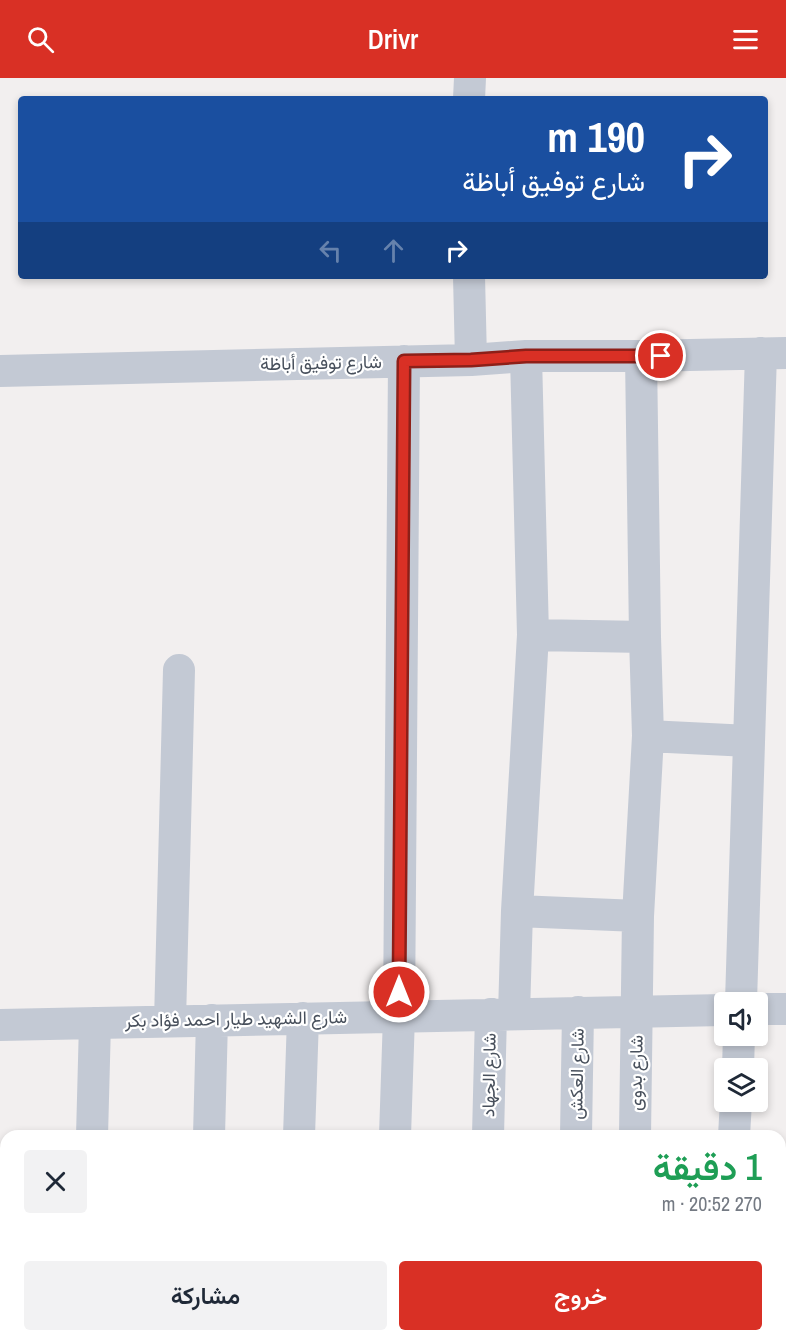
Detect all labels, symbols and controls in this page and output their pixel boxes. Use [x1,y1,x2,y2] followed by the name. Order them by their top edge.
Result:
[368,21,418,57] text: Drivr
[24,23,57,56] icon: search
[729,23,762,56] icon: menu
[547,109,645,165] text: 190 m
[666,120,744,198] icon: right
[462,163,645,199] text: شارع توفيق أباظة
[314,234,347,267] icon: left
[377,234,410,267] icon: ahead
[440,234,473,267] icon: right
[635,330,686,381] pin
[644,339,677,372] icon: arrive
[260,349,382,376] street label: شارع توفيق أباظة
[367,960,431,1024] position arrow
[714,992,768,1112] map controls
[714,992,768,1046] button: sound
[124,1004,347,1033] street label: شارع الشهيد طيار احمد فؤاد بكر
[563,1028,590,1120] street label: شارع العكش
[475,1033,502,1117] street label: شارع الجهاد
[622,1035,649,1111] street label: شارع بدوى
[714,1058,768,1112] button: layers
[653,1143,762,1191] text: 1 دقيقة
[24,1150,87,1213] button: close
[662,1190,762,1217] text: 270 m · 20:52
[24,1261,387,1330] button: مشاركة
[399,1261,762,1330] button: خروج

